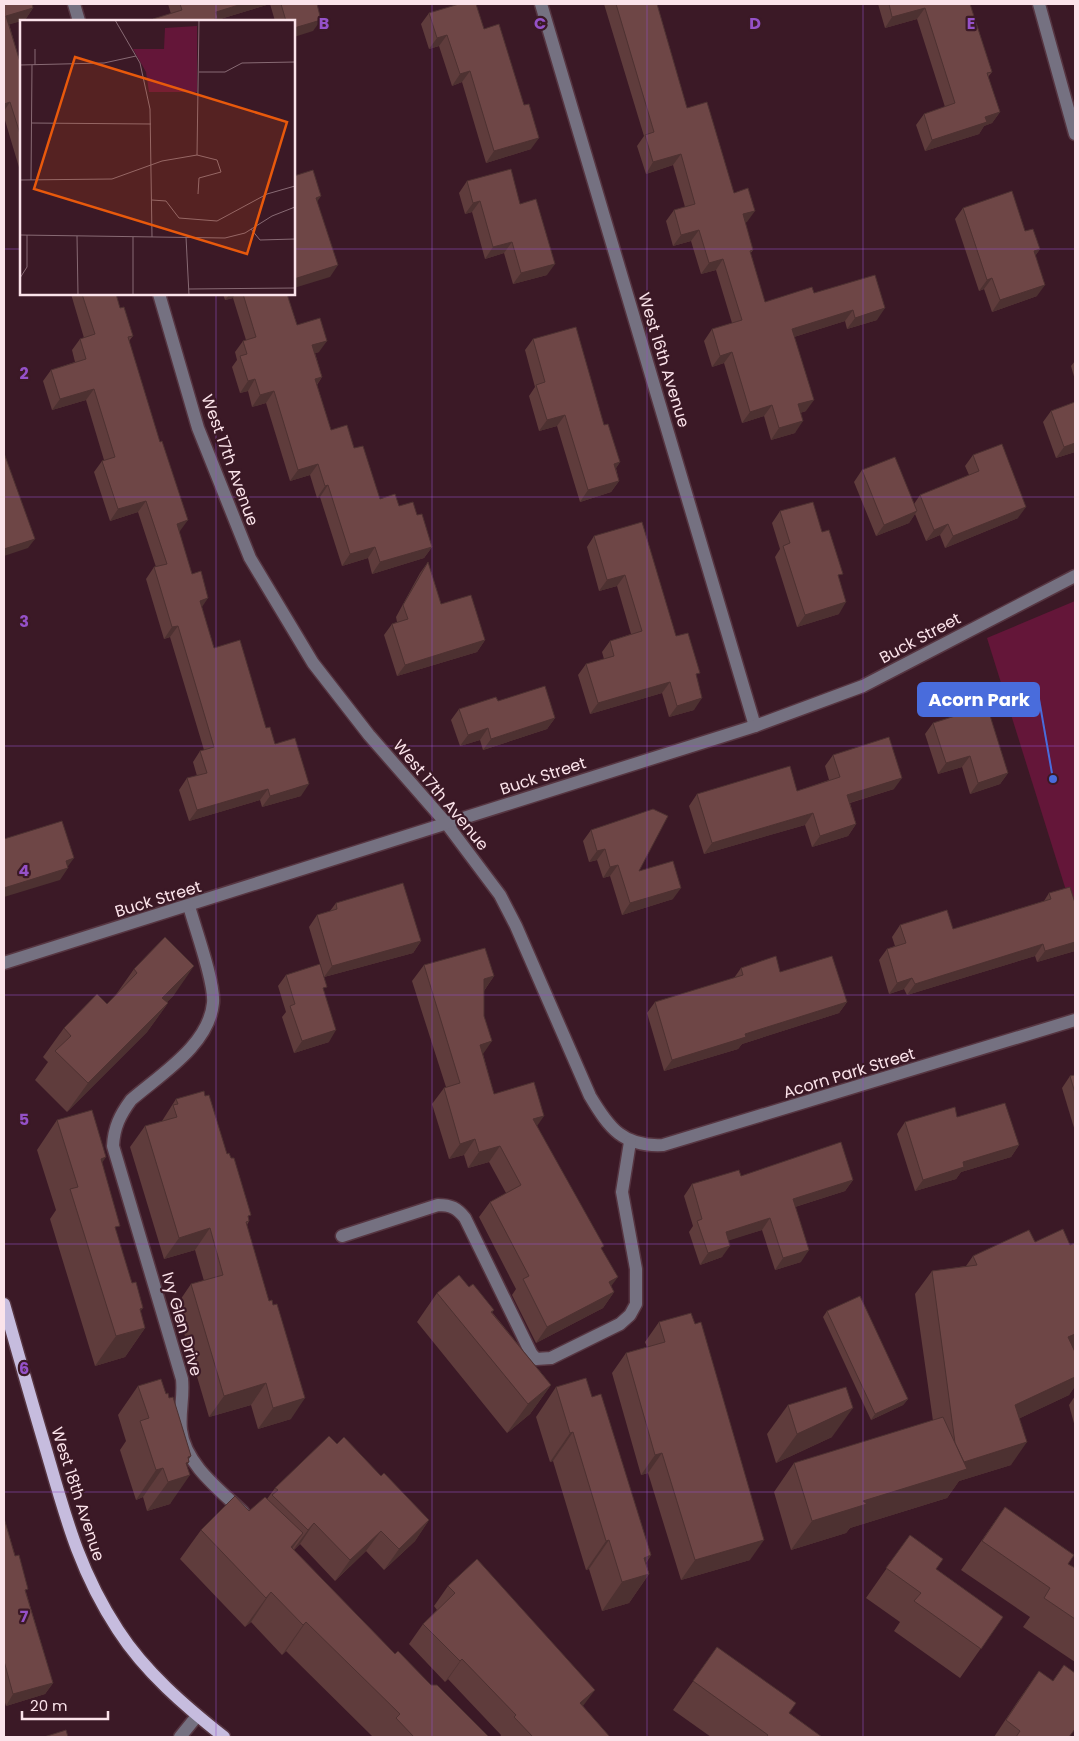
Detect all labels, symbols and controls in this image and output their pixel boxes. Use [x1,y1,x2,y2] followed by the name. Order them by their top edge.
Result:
[319,12,329,35] text: B
[534,12,546,35] text: C
[749,12,761,35] text: D
[967,12,975,35] text: E
[20,20,295,295] inset map
[633,290,695,430] street label: West 16th Avenue
[19,362,29,385] text: 2
[196,391,264,529] street label: West 17th Avenue
[875,607,965,669] street label: Buck Street
[19,610,29,633] text: 3
[918,683,1039,716] callout: Acorn Park
[928,687,1031,712] text: Acorn Park
[388,735,494,855] street label: West 17th Avenue
[497,751,589,801] street label: Buck Street
[19,859,30,882] text: 4
[112,875,204,923] street label: Buck Street
[780,1042,918,1104] street label: Acorn Park Street
[19,1108,29,1131] text: 5
[156,1269,208,1379] street label: Ivy Glen Drive
[19,1357,29,1380] text: 6
[45,1424,111,1564] street label: West 18th Avenue
[20,1605,29,1628] text: 7
[22,1688,109,1720] scale bar
[30,1695,68,1716] text: 20 m

